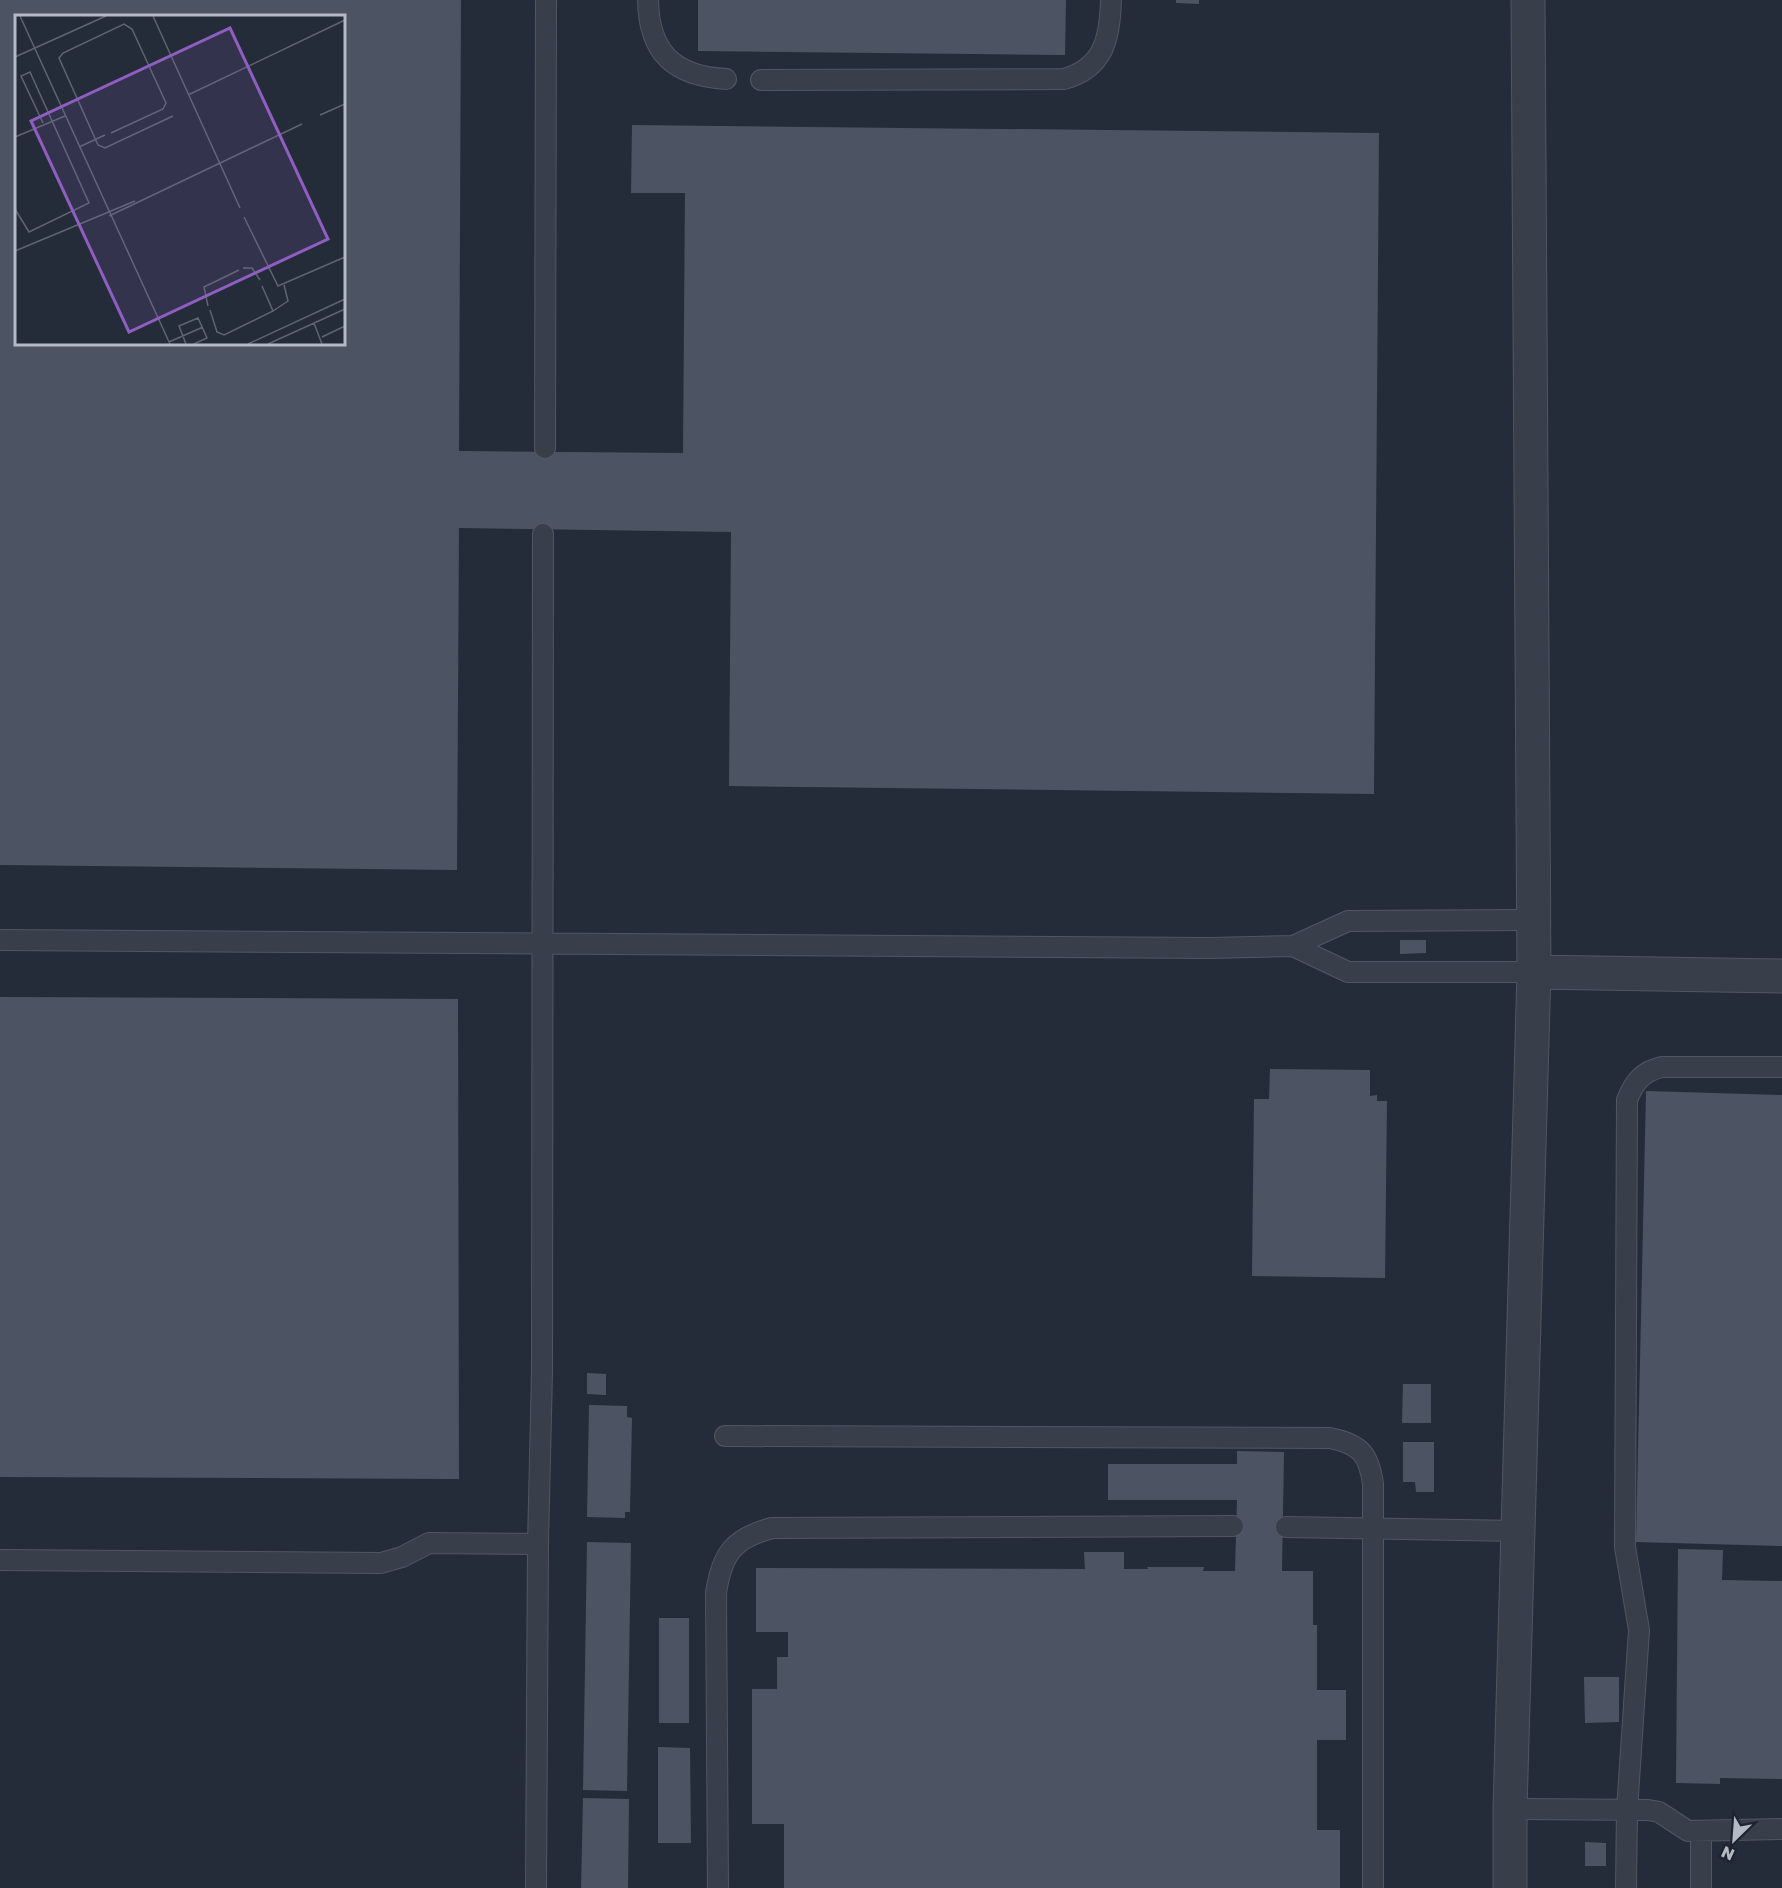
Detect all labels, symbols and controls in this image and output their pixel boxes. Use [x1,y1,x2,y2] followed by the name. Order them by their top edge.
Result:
[15,15,345,345] inset map
[1704,1810,1764,1870] north arrow
[1718,1842,1737,1865] text: N

